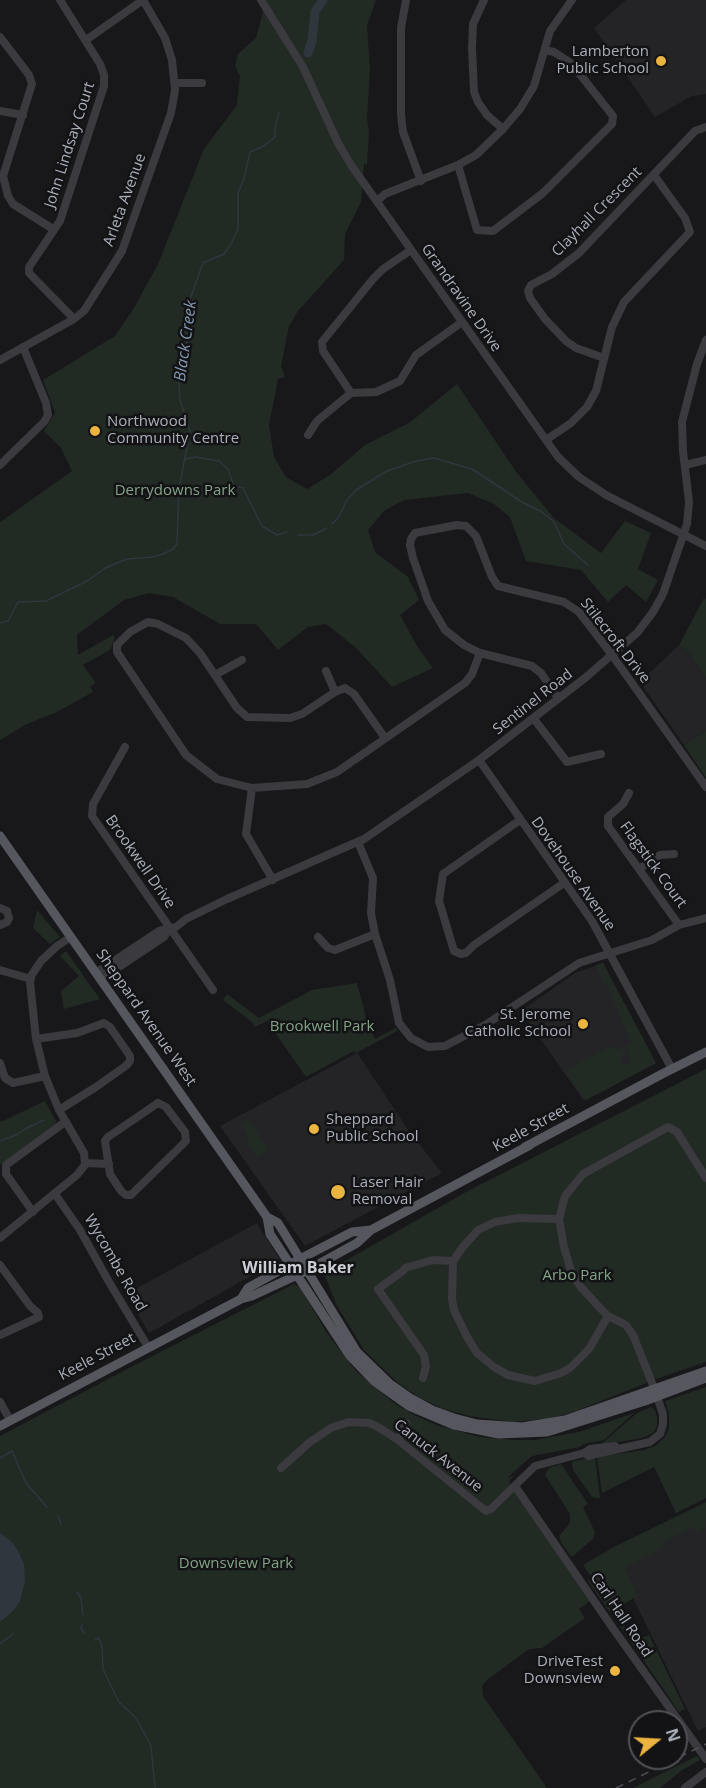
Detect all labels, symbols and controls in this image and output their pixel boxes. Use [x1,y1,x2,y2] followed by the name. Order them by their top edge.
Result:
[557,43,649,78] place label: Lamberton Public School
[654,54,668,68] marker: Lamberton Public School
[41,80,99,210] street label: John Lindsay Court
[100,151,150,249] street label: Arleta Avenue
[548,163,646,261] street label: Clayhall Crescent
[417,241,505,355] street label: Grandravine Drive
[171,299,201,383] water label: Black Creek
[107,413,239,448] place label: Northwood Community Centre
[88,424,102,438] marker: Northwood Community Centre
[115,482,235,500] park label: Derrydowns Park
[576,595,654,687] street label: Stilecroft Drive
[490,665,576,739] street label: Sentinel Road
[101,812,179,912] street label: Brookwell Drive
[527,814,619,934] street label: Dovehouse Avenue
[616,818,690,912] street label: Flagstick Court
[92,946,200,1090] street label: Sheppard Avenue West
[465,1006,571,1041] place label: St. Jerome Catholic School
[576,1017,590,1031] marker: St. Jerome Catholic School
[270,1018,374,1036] park label: Brookwell Park
[490,1100,572,1156] street label: Keele Street
[326,1111,418,1146] place label: Sheppard Public School
[307,1122,321,1136] marker: Sheppard Public School
[352,1174,423,1209] place label: Laser Hair Removal
[329,1183,347,1201] marker: Laser Hair Removal
[80,1211,150,1315] street label: Wycombe Road
[242,1258,354,1278] district label: William Baker
[542,1267,612,1285] park label: Arbo Park
[56,1329,138,1385] street label: Keele Street
[390,1416,486,1496] street label: Canuck Avenue
[179,1555,293,1573] park label: Downsview Park
[586,1569,656,1661] street label: Carl Hall Road
[524,1653,603,1688] place label: DriveTest Downsview
[608,1664,622,1678] marker: DriveTest Downsview
[628,1710,688,1770] north arrow
[661,1725,686,1745] text: N

